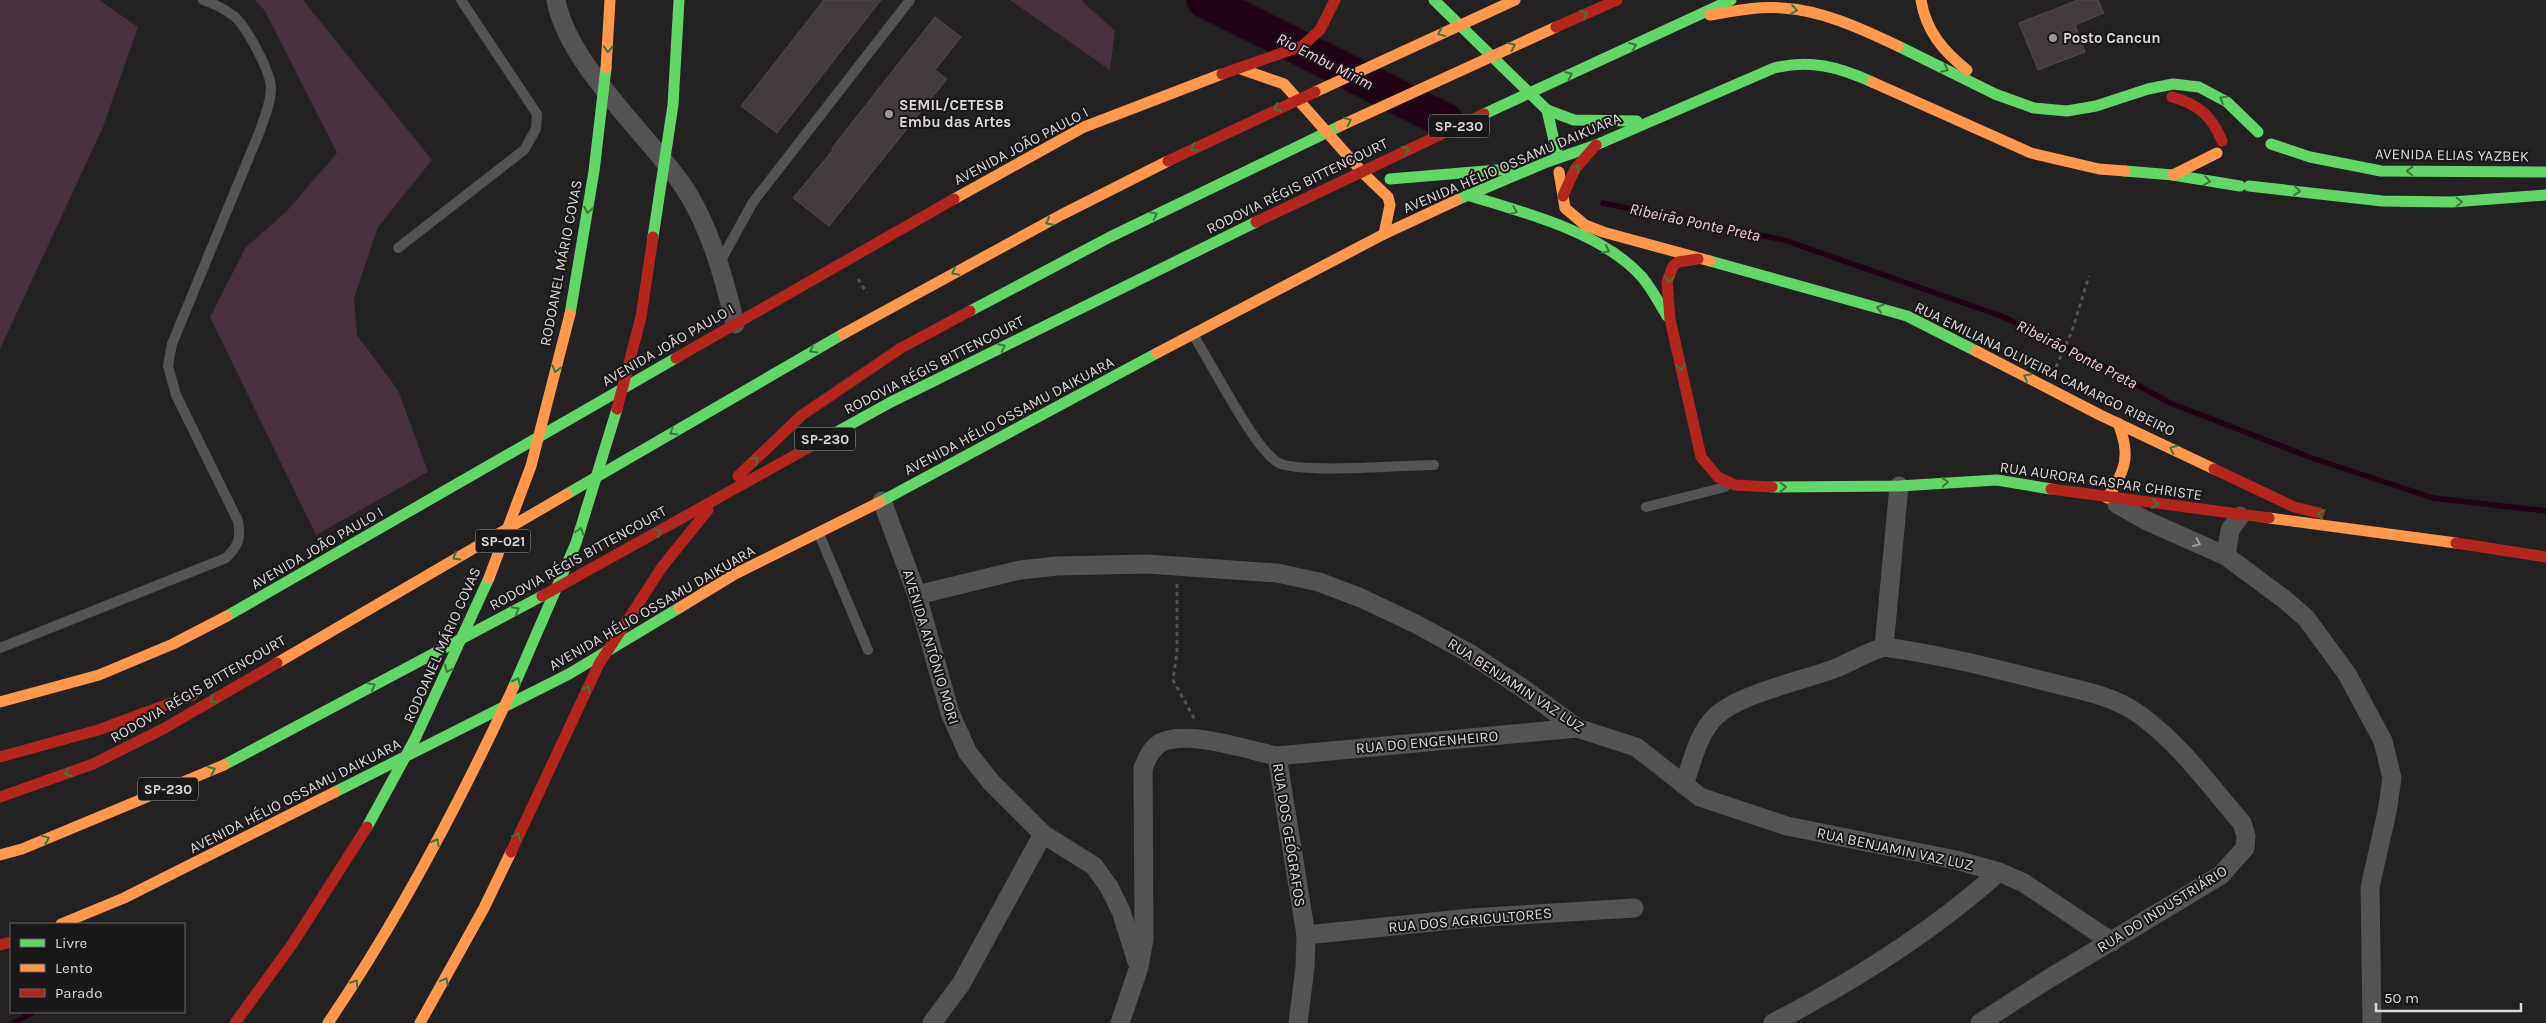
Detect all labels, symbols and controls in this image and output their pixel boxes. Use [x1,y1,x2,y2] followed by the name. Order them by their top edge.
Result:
[1790,5,1799,15] one-way arrow
[1579,10,1588,21] one-way arrow
[1437,27,1446,38] one-way arrow
[1273,28,1377,94] water label: Rio Embu Mirim
[2063,29,2161,47] place label: Posto Cancun
[2047,32,2059,44] marker: Posto Cancun
[1507,42,1516,53] one-way arrow
[1628,42,1637,52] one-way arrow
[603,45,614,53] one-way arrow
[1940,63,1949,73] one-way arrow
[1564,72,1573,82] one-way arrow
[2219,95,2228,105] one-way arrow
[899,96,1011,131] place label: SEMIL/CETESB Embu das Artes
[1273,102,1282,113] one-way arrow
[951,103,1091,189] street label: AVENIDA JOÃO PAULO I
[883,108,895,120] marker: SEMIL/CETESB Embu das Artes
[1400,109,1624,217] street label: AVENIDA HÉLIO OSSAMU DAIKUARA
[1429,114,1489,138] road number: SP-230
[1343,117,1352,128] one-way arrow
[1203,134,1391,238] street label: RODOVIA RÉGIS BITTENCOURT
[1190,142,1199,152] one-way arrow
[2375,145,2529,165] street label: AVENIDA ELIAS YAZBEK
[1401,146,1410,156] one-way arrow
[1570,165,1580,174] one-way arrow
[2406,166,2414,176] one-way arrow
[2203,175,2211,186] one-way arrow
[536,178,586,348] street label: RODOANEL MÁRIO COVAS
[2294,185,2302,196] one-way arrow
[2455,196,2463,207] one-way arrow
[1628,199,1762,245] water label: Ribeirão Ponte Preta
[583,205,593,214] one-way arrow
[1509,205,1517,215] one-way arrow
[1149,211,1158,221] one-way arrow
[1045,216,1054,226] one-way arrow
[1600,243,1609,253] one-way arrow
[952,266,961,276] one-way arrow
[1664,275,1674,284] one-way arrow
[1912,298,2178,440] street label: RUA EMILIANA OLIVEIRA CAMARGO RIBEIRO
[599,300,737,390] street label: AVENIDA JOÃO PAULO I
[1877,304,1885,314] one-way arrow
[841,311,1028,418] street label: RODOVIA RÉGIS BITTENCOURT
[2013,315,2141,393] water label: Ribeirão Ponte Preta
[997,343,1006,354] one-way arrow
[810,344,819,354] one-way arrow
[901,353,1117,479] street label: AVENIDA HÉLIO OSSAMU DAIKUARA
[1675,362,1685,371] one-way arrow
[551,365,561,373] one-way arrow
[2023,373,2032,383] one-way arrow
[669,426,678,436] one-way arrow
[795,428,855,450] road number: SP-230
[2169,445,2178,455] one-way arrow
[749,457,758,466] one-way arrow
[1999,458,2203,504] street label: RUA AURORA GASPAR CHRISTE
[1942,477,1950,488] one-way arrow
[1780,482,1787,492] one-way arrow
[2151,499,2160,509] one-way arrow
[486,501,670,614] street label: RODOVIA RÉGIS BITTENCOURT
[248,503,386,593] street label: AVENIDA JOÃO PAULO I
[2317,509,2326,520] one-way arrow
[574,528,584,536] one-way arrow
[653,528,662,538] one-way arrow
[476,530,530,552] road number: SP-021
[2192,537,2201,548] one-way arrow
[546,541,759,675] street label: AVENIDA HÉLIO OSSAMU DAIKUARA
[453,551,462,561] one-way arrow
[399,564,485,726] street label: RODOANEL MÁRIO COVAS
[899,567,963,727] street label: AVENIDA ANTÔNIO MORI
[510,606,519,616] one-way arrow
[107,631,289,747] street label: RODOVIA RÉGIS BITTENCOURT
[1444,634,1588,736] street label: RUA BENJAMIN VAZ LUZ
[443,664,454,673] one-way arrow
[510,677,521,686] one-way arrow
[367,682,376,692] one-way arrow
[581,685,591,694] one-way arrow
[209,693,218,703] one-way arrow
[1355,727,1499,757] street label: RUA DO ENGENHEIRO
[186,734,404,857] street label: AVENIDA HÉLIO OSSAMU DAIKUARA
[1269,762,1309,908] street label: RUA DOS GEÓGRAFOS
[207,766,216,777] one-way arrow
[64,767,73,777] one-way arrow
[138,778,198,801] road number: SP-230
[1815,824,1975,874] street label: RUA BENJAMIN VAZ LUZ
[511,832,522,841] one-way arrow
[41,835,50,845] one-way arrow
[430,838,440,847] one-way arrow
[2094,862,2230,956] street label: RUA DO INDUSTRIÁRIO
[1387,904,1553,936] street label: RUA DOS AGRICULTORES
[10,923,185,1013] legend
[55,934,87,952] text: Livre
[55,959,93,977] text: Lento
[439,977,449,986] one-way arrow
[349,979,359,988] one-way arrow
[2376,980,2521,1012] scale bar
[55,984,102,1002] text: Parado
[2384,989,2419,1007] text: 50 m

